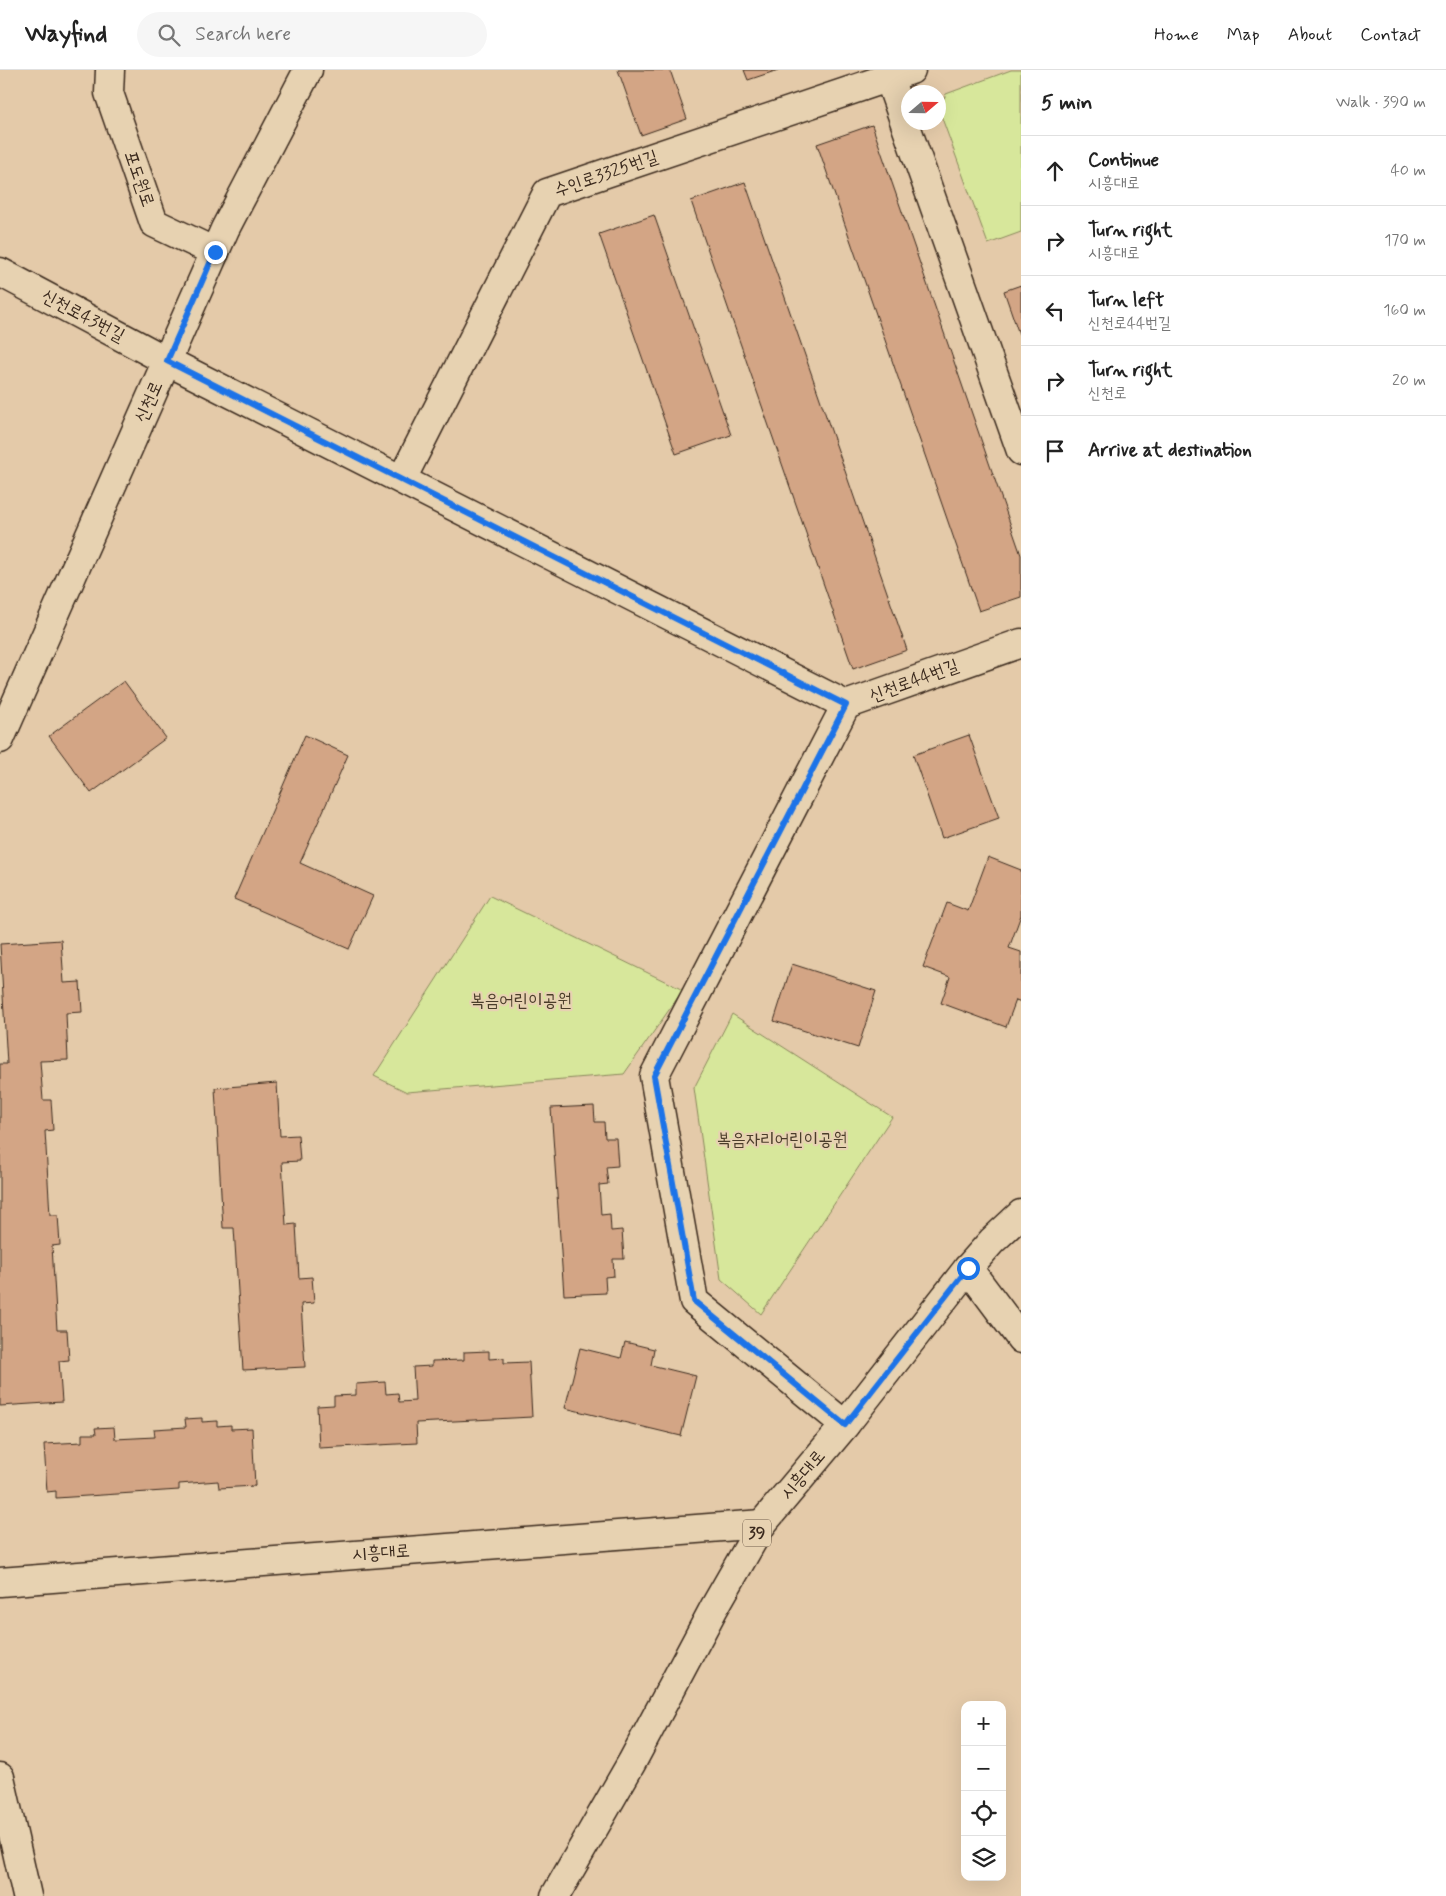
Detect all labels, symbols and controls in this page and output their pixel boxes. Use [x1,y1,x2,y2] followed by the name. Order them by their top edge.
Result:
[137,12,487,57] search box
[25,19,107,50] text: Wayfind
[155,21,183,49] icon: search
[195,22,291,47] text: Search here
[1154,23,1199,47] text: Home
[1227,23,1260,47] text: Map
[1288,23,1332,47] text: About
[1360,23,1421,47] text: Contact
[901,85,946,130] north arrow
[1041,89,1093,117] text: 5 min
[1336,92,1426,113] text: Walk · 390 m
[551,145,662,203] street label: 수인로3325번길
[118,148,160,210] street label: 포도원로
[1088,148,1159,173] text: Continue
[1041,157,1069,185] icon: ahead
[1390,160,1426,181] text: 40 m
[1088,173,1140,194] text: 시흥대로
[1088,218,1172,243] text: Turn right
[1041,227,1069,255] icon: right
[1384,230,1426,251] text: 170 m
[204,241,227,264] route end
[1088,243,1140,264] text: 시흥대로
[37,284,129,348] street label: 신천로43번길
[1088,288,1164,313] text: Turn left
[1041,297,1069,325] icon: left
[1383,300,1426,321] text: 160 m
[1088,313,1171,334] text: 신천로44번길
[1088,358,1172,383] text: Turn right
[1041,367,1069,395] icon: right
[1392,370,1426,391] text: 20 m
[129,377,169,427] street label: 신천로
[1088,383,1127,404] text: 신천로
[1041,437,1069,465] icon: arrive
[1088,438,1252,463] text: Arrive at destination
[866,654,962,708] street label: 신천로44번길
[470,989,572,1013] park label: 복음어린이공원
[717,1128,847,1152] park label: 복음자리어린이공원
[957,1257,980,1280] route start
[775,1445,831,1505] street label: 시흥대로
[743,1520,771,1546] road number: 39
[351,1539,411,1567] street label: 시흥대로
[961,1701,1006,1881] map controls
[961,1701,1006,1746] button: +
[961,1746,1006,1791] button: −
[961,1791,1006,1836] button: locate
[961,1836,1006,1881] button: layers

